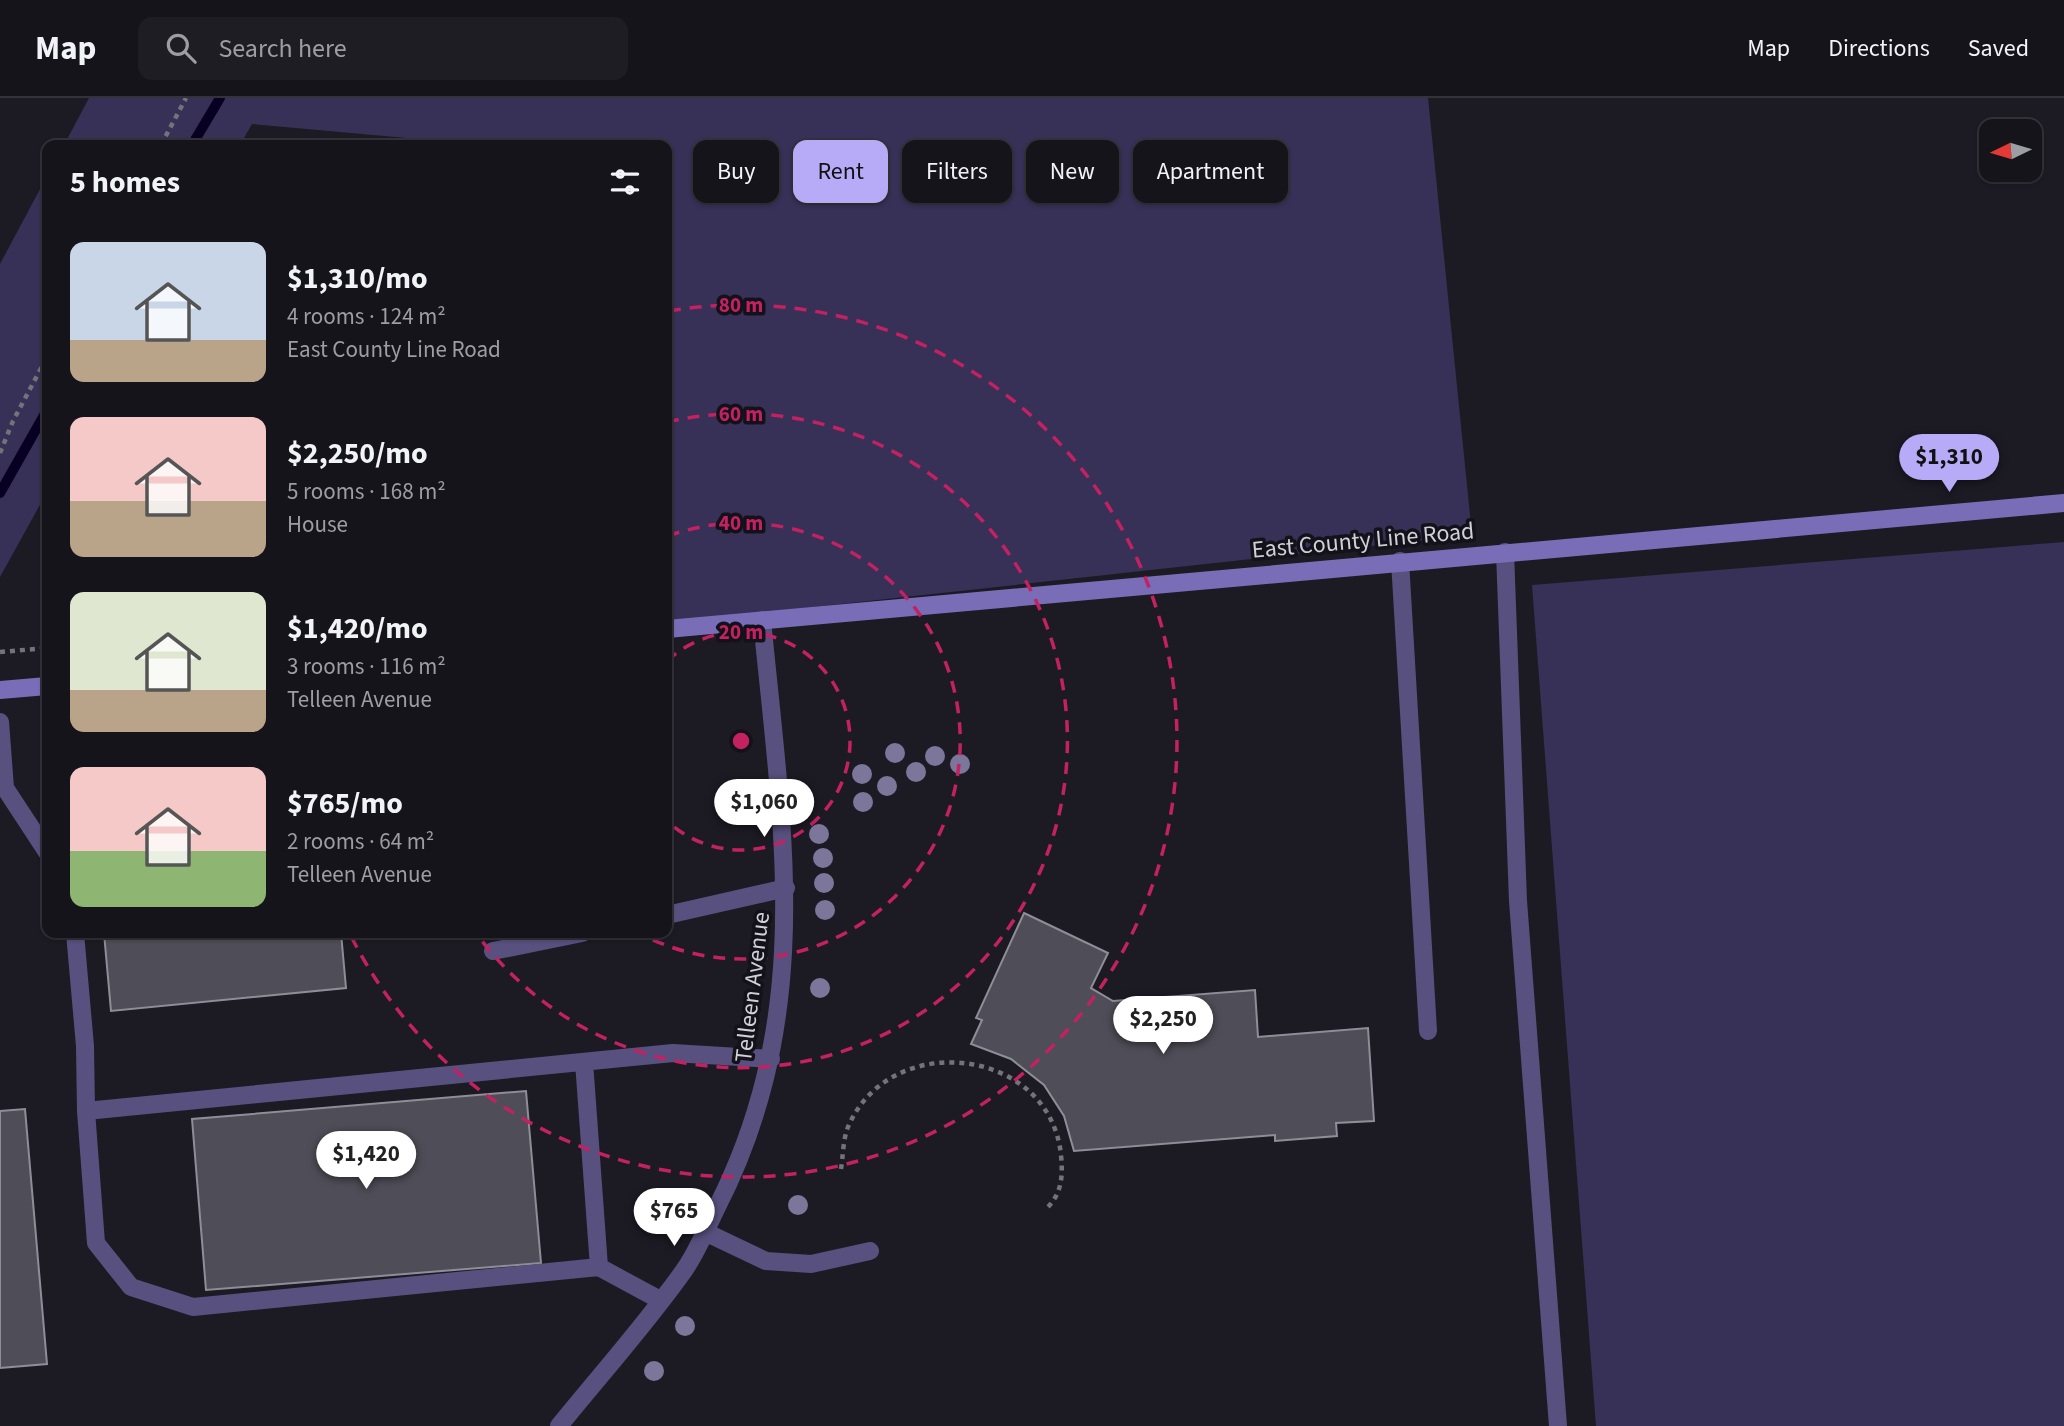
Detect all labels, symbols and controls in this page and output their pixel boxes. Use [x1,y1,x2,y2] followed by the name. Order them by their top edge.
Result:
[138,17,628,80] search box
[35,25,96,72] text: Map
[162,29,200,67] icon: search
[218,30,347,67] text: Search here
[1747,31,1790,66] text: Map
[1828,31,1930,66] text: Directions
[1968,31,2029,66] text: Saved
[1979,119,2042,182] north arrow
[1979,119,2042,182] map controls
[693,140,779,203] chip: Buy
[793,140,888,203] chip: Rent
[902,140,1012,203] chip: Filters
[1026,140,1119,203] chip: New
[1133,140,1288,203] chip: Apartment
[70,161,180,204] text: 5 homes
[606,163,644,201] icon: filters
[287,257,428,300] text: $1,310/mo
[126,270,210,354] icon: home
[719,290,763,320] text: 80 m
[287,300,446,333] text: 4 rooms · 124 m²
[287,333,501,366] text: East County Line Road
[719,399,763,429] text: 60 m
[287,432,428,475] text: $2,250/mo
[1892,434,2006,494] pin: $1,310
[1915,440,1983,473] text: $1,310
[126,445,210,529] icon: home
[287,475,446,508] text: 5 rooms · 168 m²
[287,508,348,541] text: House
[719,508,763,538] text: 40 m
[1250,513,1476,568] street label: East County Line Road
[287,607,428,650] text: $1,420/mo
[719,617,763,647] text: 20 m
[126,620,210,704] icon: home
[287,650,446,683] text: 3 rooms · 116 m²
[287,683,432,716] text: Telleen Avenue
[729,729,753,753] centre of rings
[707,780,821,839] pin: $1,060
[287,782,403,825] text: $765/mo
[730,785,798,818] text: $1,060
[126,795,210,879] icon: home
[287,825,434,858] text: 2 rooms · 64 m²
[287,858,432,891] text: Telleen Avenue
[726,910,779,1064] street label: Telleen Avenue
[1106,996,1220,1056] pin: $2,250
[1129,1002,1197,1035] text: $2,250
[309,1132,423,1191] pin: $1,420
[332,1137,400,1170] text: $1,420
[633,1188,715,1248] pin: $765
[650,1194,698,1227] text: $765

